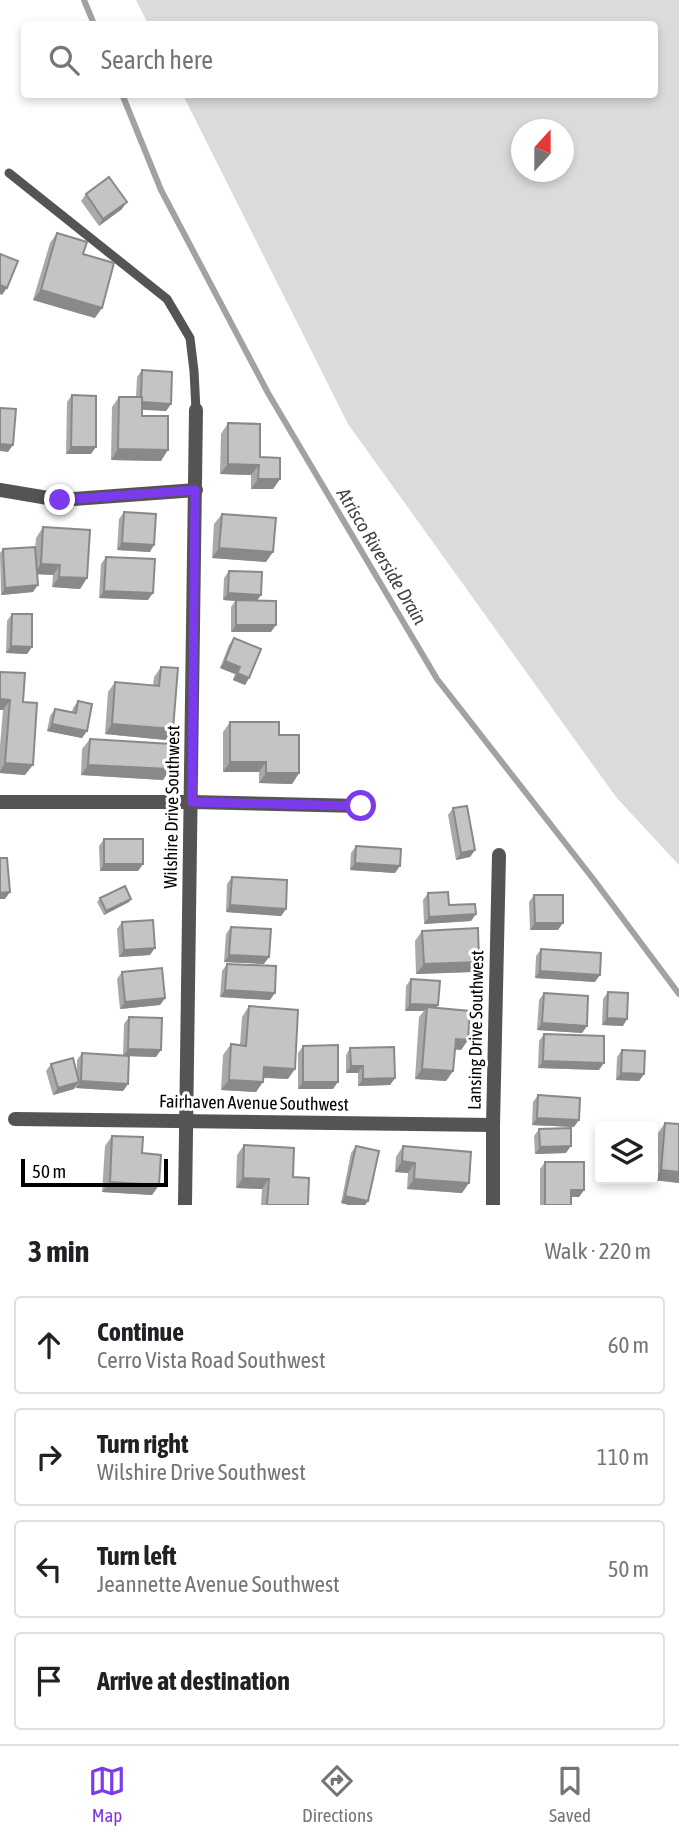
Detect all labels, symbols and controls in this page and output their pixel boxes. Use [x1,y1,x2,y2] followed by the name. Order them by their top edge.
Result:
[21,21,658,98] search box
[45,41,83,79] icon: search
[101,45,213,75] text: Search here
[511,119,574,182] north arrow
[332,483,431,628] water label: Atrisco Riverside Drain
[44,484,75,515] route end
[160,725,183,889] street label: Wilshire Drive Southwest
[345,790,376,821] route start
[464,950,487,1110] street label: Lansing Drive Southwest
[159,1090,349,1115] street label: Fairhaven Avenue Southwest
[595,1121,658,1184] map controls
[595,1121,658,1184] button: layers
[21,1156,168,1188] scale bar
[32,1160,66,1182] text: 50 m
[28,1234,89,1268] text: 3 min
[545,1238,651,1264] text: Walk · 220 m
[97,1317,184,1347] text: Continue
[30,1326,68,1364] icon: ahead
[608,1332,649,1358] text: 60 m
[97,1347,326,1373] text: Cerro Vista Road Southwest
[97,1429,188,1459] text: Turn right
[30,1438,68,1476] icon: right
[597,1444,649,1470] text: 110 m
[97,1459,306,1485] text: Wilshire Drive Southwest
[97,1541,177,1571] text: Turn left
[30,1550,68,1588] icon: left
[608,1556,649,1582] text: 50 m
[97,1571,340,1597] text: Jeannette Avenue Southwest
[30,1662,68,1700] icon: arrive
[97,1666,290,1696] text: Arrive at destination
[88,1762,126,1826] tab: Map
[302,1762,373,1826] tab: Directions
[549,1762,591,1826] tab: Saved

